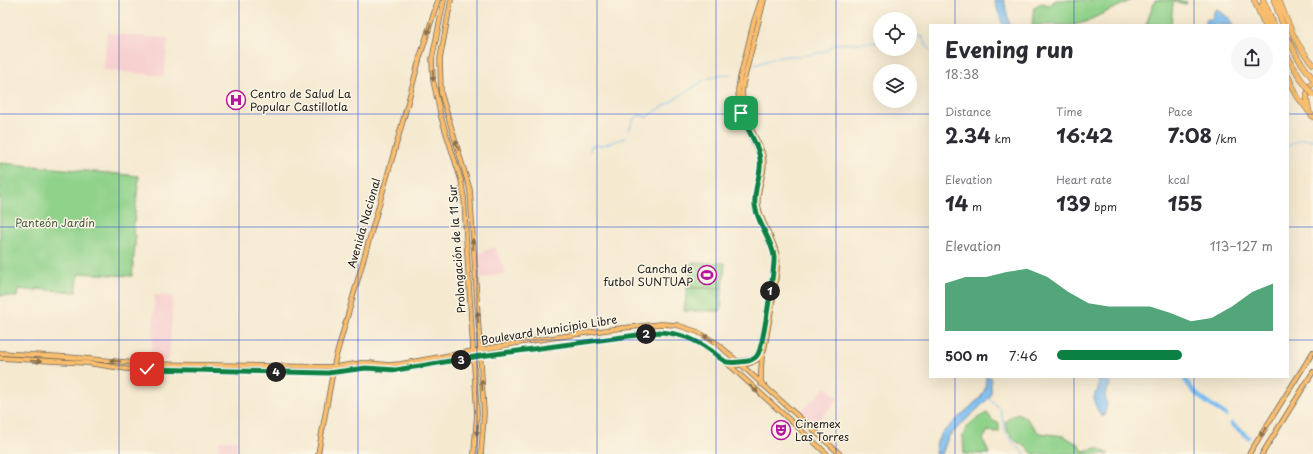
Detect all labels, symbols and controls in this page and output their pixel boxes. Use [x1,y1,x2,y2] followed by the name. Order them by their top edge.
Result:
[873,12,917,108] map controls
[873,12,917,56] button: locate
[426,23,432,35] one-way arrow
[945,32,1074,65] text: Evening run
[1231,37,1273,79] button: share
[873,64,917,108] button: layers
[945,64,979,83] text: 18:38
[430,70,436,83] one-way arrow
[250,85,352,115] place label: Centro de Salud La Popular Castillotla
[225,89,247,111] hospital icon: Centro de Salud La Popular Castillotla
[724,96,758,130] pin
[730,102,752,124] icon: arrive
[945,103,991,120] text: Distance
[1056,103,1082,120] text: Time
[1168,103,1192,120] text: Pace
[945,120,991,150] text: 2.34
[1056,120,1113,150] text: 16:42
[1168,120,1212,150] text: 7:08
[991,130,1011,147] text: km
[1212,130,1237,147] text: /km
[453,139,459,151] one-way arrow
[945,171,992,188] text: Elevation
[1056,171,1112,188] text: Heart rate
[1168,171,1190,188] text: kcal
[343,176,384,270] street label: Avenida Nacional
[443,183,469,314] street label: Prolongación de la 11 Sur
[945,188,968,218] text: 14
[1056,188,1091,218] text: 139
[1168,188,1203,218] text: 155
[968,198,982,215] text: m
[1091,198,1117,215] text: bpm
[15,214,95,231] park label: Panteón Jardín
[945,236,1001,255] text: Elevation
[1210,236,1273,255] text: 113–127 m
[470,238,477,250] one-way arrow
[603,260,693,290] place label: Cancha de futbol SUNTUAP
[696,264,718,286] sports icon: Cancha de futbol SUNTUAP
[760,281,780,301] pin: 1
[767,282,773,299] text: 1
[480,310,618,349] street label: Boulevard Municipio Libre
[474,311,481,323] one-way arrow
[636,324,656,344] pin: 2
[642,325,650,342] text: 2
[703,334,713,342] one-way arrow
[945,346,988,365] text: 500 m
[1009,346,1038,365] text: 7:46
[451,350,471,370] pin: 3
[457,351,465,368] text: 3
[130,352,164,386] pin
[30,357,42,364] one-way arrow
[109,358,121,364] one-way arrow
[136,358,158,380] icon: check
[266,362,286,382] pin: 4
[272,363,280,380] text: 4
[478,379,485,391] one-way arrow
[750,384,759,393] one-way arrow
[795,415,849,445] place label: Cinemex Las Torres
[770,419,792,441] theatre icon: Cinemex Las Torres
[473,424,480,436] one-way arrow
[1260,426,1267,438] one-way arrow

